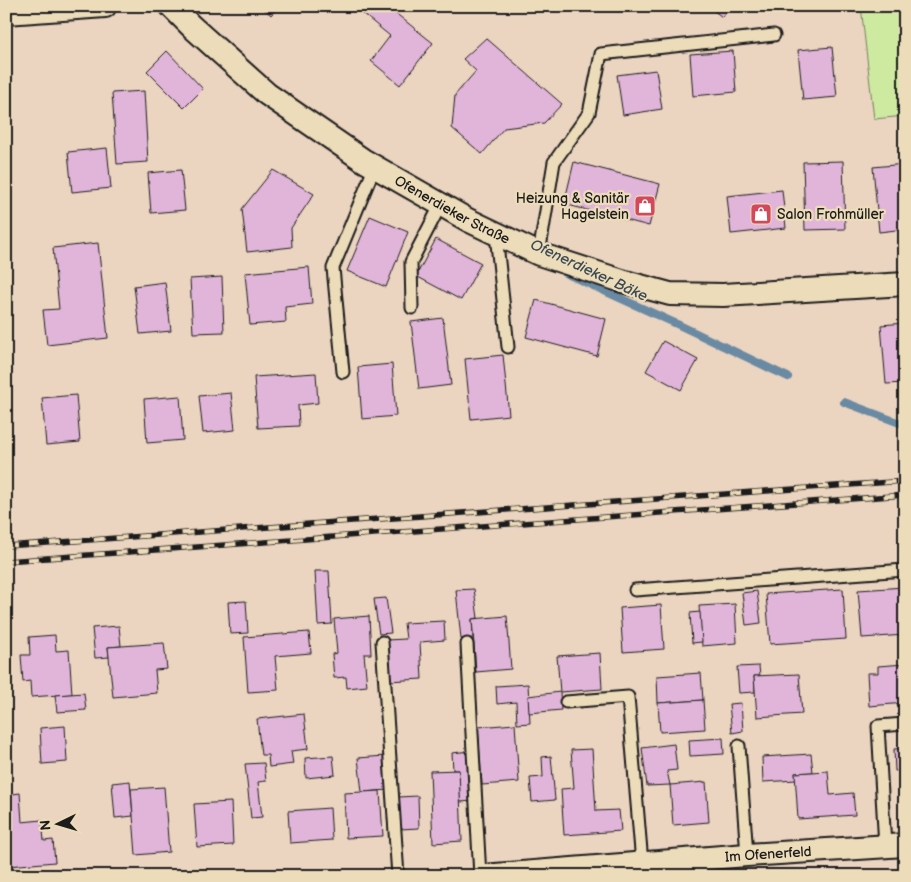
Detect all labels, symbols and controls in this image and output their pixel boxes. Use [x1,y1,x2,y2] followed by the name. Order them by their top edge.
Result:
[391,172,513,248] street label: Ofenerdieker Straße
[516,190,630,223] place label: Heizung & Sanitär Hagelstein
[633,194,657,218] shop icon: Heizung & Sanitär Hagelstein
[749,202,773,226] shop icon: Salon Frohmüller
[777,206,885,223] place label: Salon Frohmüller
[527,235,651,306] water label: Ofenerdieker Bäke
[32,800,82,850] north arrow
[37,819,54,831] text: N
[724,843,812,866] street label: Im Ofenerfeld

